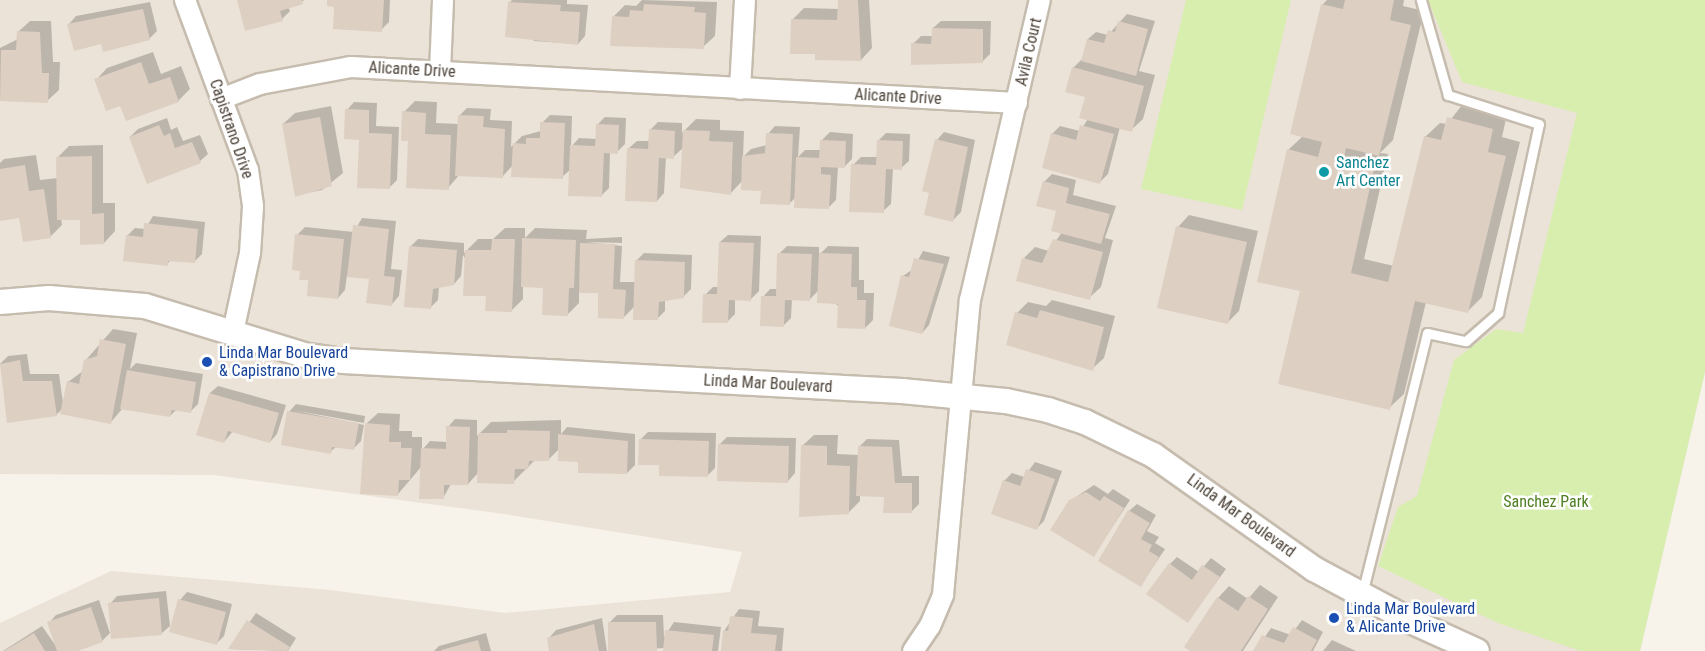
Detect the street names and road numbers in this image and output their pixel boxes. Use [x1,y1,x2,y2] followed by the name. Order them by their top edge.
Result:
[1012,16,1046,88] street label: Avila Court
[368,58,456,82] street label: Alicante Drive
[205,77,257,181] street label: Capistrano Drive
[854,85,942,109] street label: Alicante Drive
[703,371,833,397] street label: Linda Mar Boulevard
[1183,470,1299,562] street label: Linda Mar Boulevard

